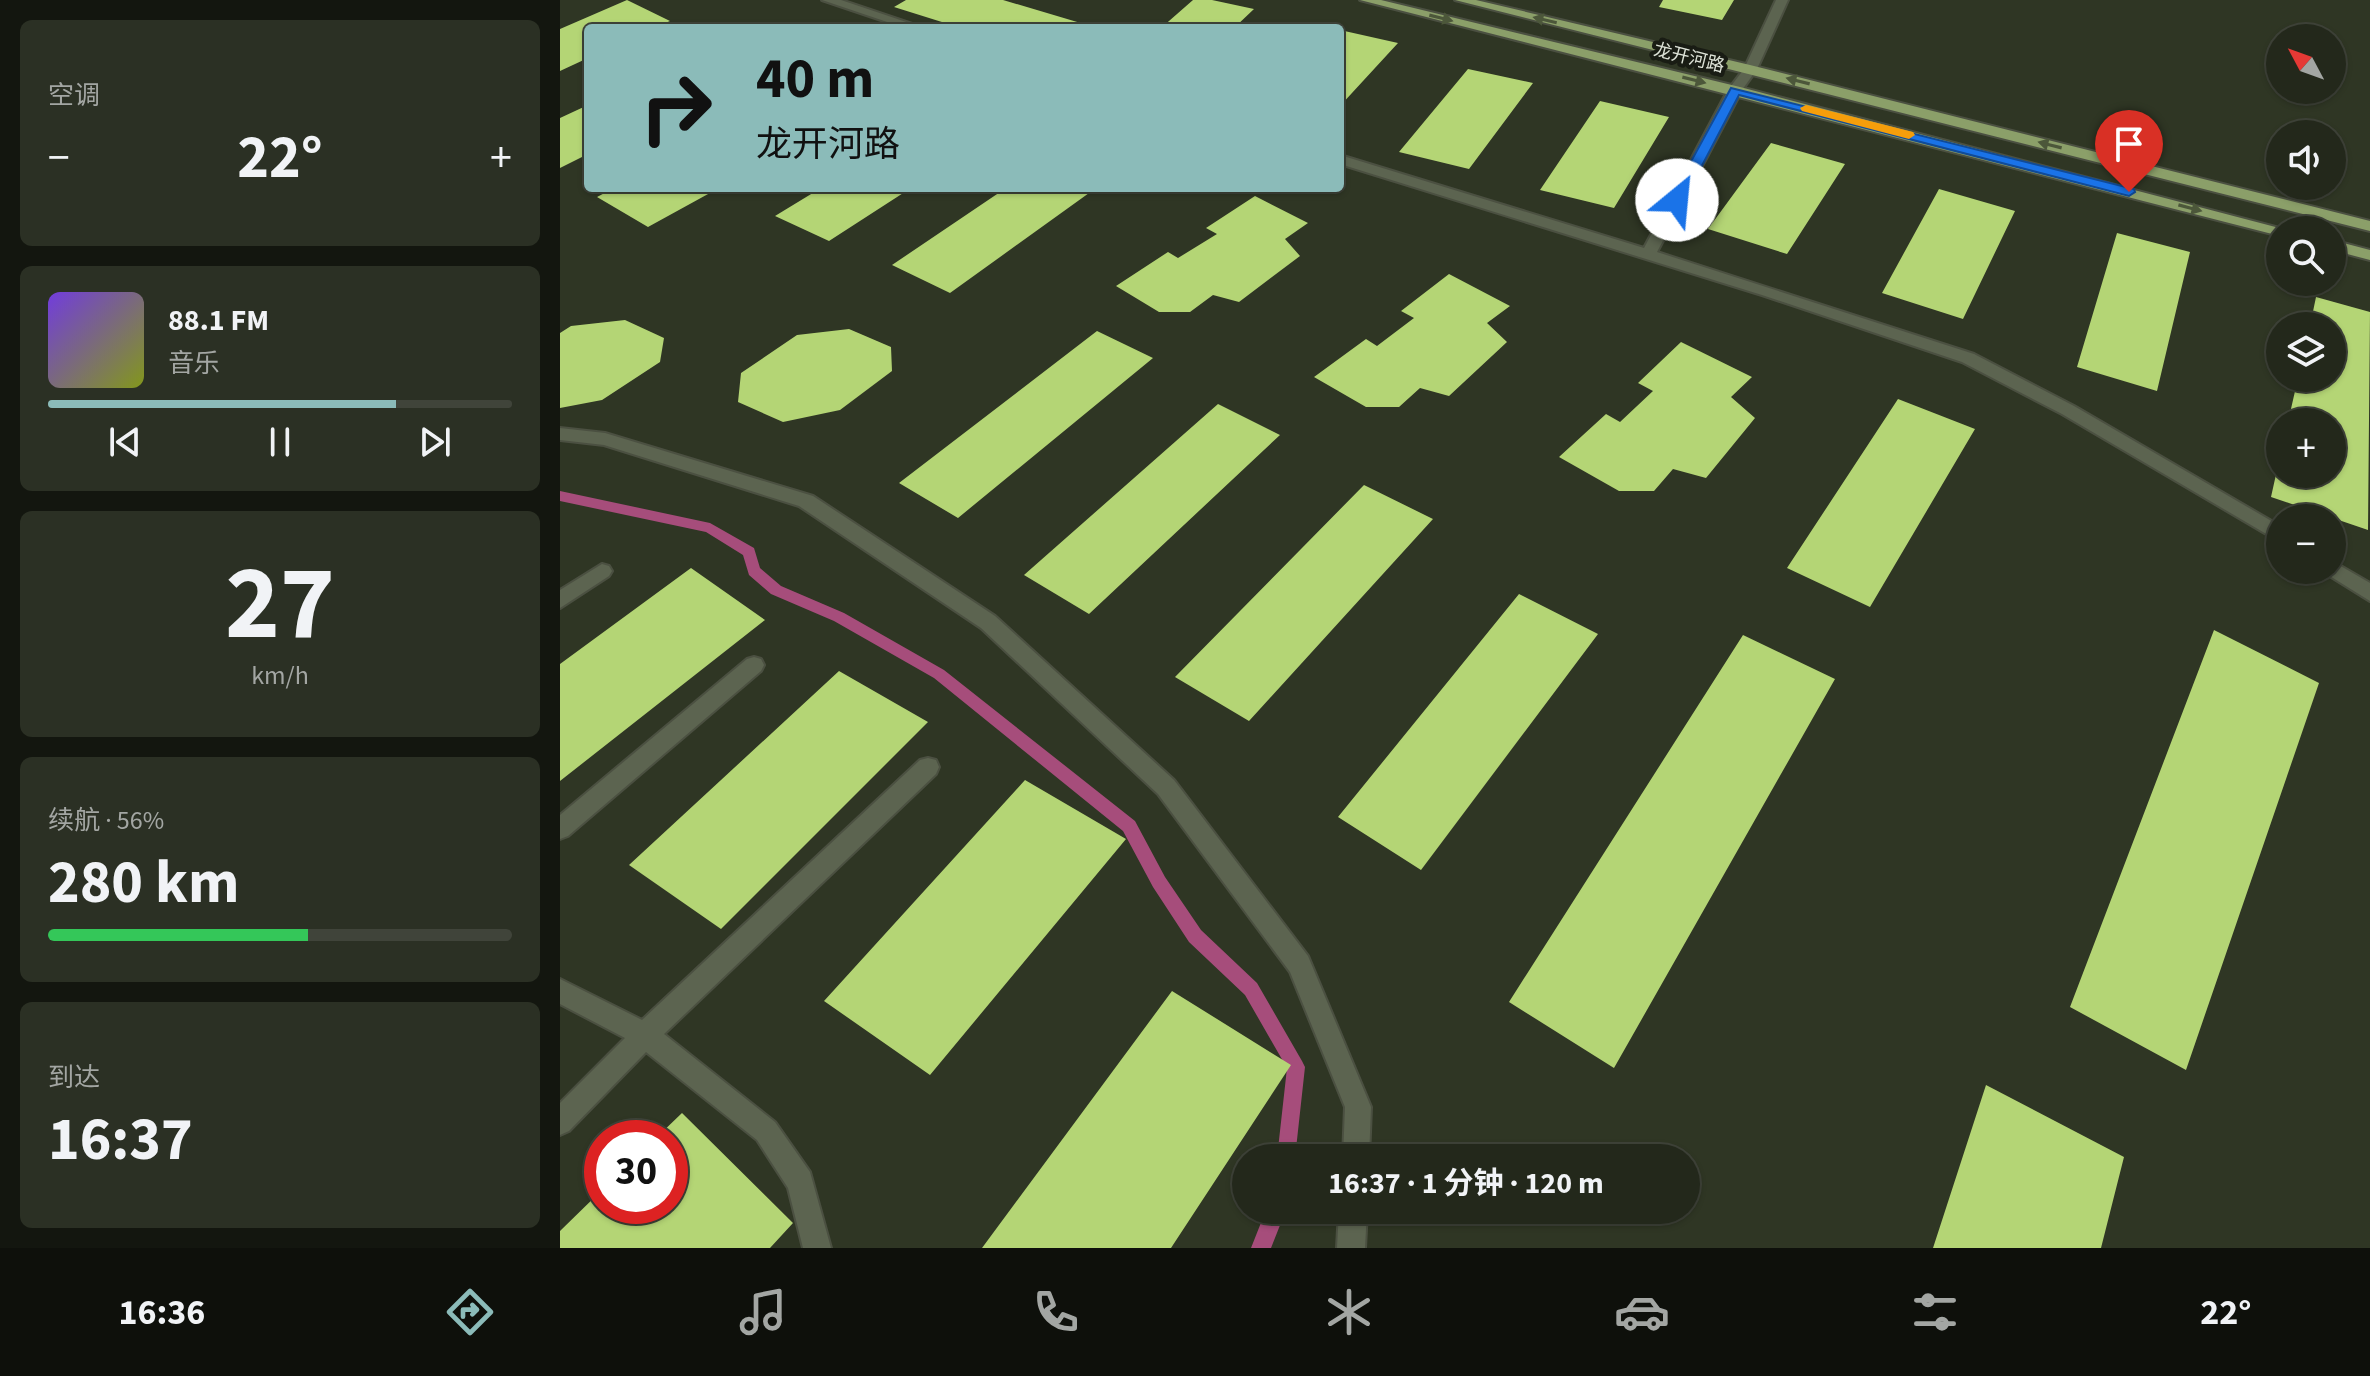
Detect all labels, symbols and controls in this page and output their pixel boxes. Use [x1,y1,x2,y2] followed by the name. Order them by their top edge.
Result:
[1429,13,1454,25] one-way arrow
[1533,13,1558,26] one-way arrow
[2266,24,2346,104] north arrow
[2266,24,2346,584] map controls
[1651,37,1727,79] street label: 龙开河路
[756,40,874,119] text: 40 m
[624,56,728,160] icon: right
[1682,74,1707,87] one-way arrow
[1786,74,1811,87] one-way arrow
[48,77,100,114] text: 空调
[2095,110,2163,192] pin
[237,116,323,201] text: 22°
[756,119,900,170] text: 龙开河路
[2266,120,2346,200] button: sound
[2107,122,2151,166] icon: arrive
[48,127,70,190] text: −
[490,127,512,190] text: +
[2038,138,2063,150] one-way arrow
[1635,158,1719,242] position arrow
[2177,202,2202,214] one-way arrow
[2266,216,2346,296] button: search
[168,299,269,342] text: 88.1 FM
[2266,312,2346,392] button: layers
[168,345,220,382] text: 音乐
[2266,408,2346,488] button: +
[103,420,147,464] icon: previous
[258,420,302,464] icon: pause
[413,420,457,464] icon: next
[2266,504,2346,584] button: −
[225,531,335,679] text: 27
[251,657,309,694] text: km/h
[48,802,164,839] text: 续航 · 56%
[48,841,239,926] text: 280 km
[48,1059,100,1096] text: 到达
[48,1098,193,1183] text: 16:37
[584,1120,688,1224] speed limit sign: 30
[1328,1162,1604,1205] text: 16:37 · 1 分钟 · 120 m
[442,1284,498,1340] icon: directions
[735,1284,791,1340] icon: music
[1028,1284,1084,1340] icon: phone
[1321,1284,1377,1340] icon: climate
[1614,1284,1670,1340] icon: car
[1907,1284,1963,1340] icon: filters
[119,1287,205,1338] text: 16:36
[2200,1287,2252,1338] text: 22°

